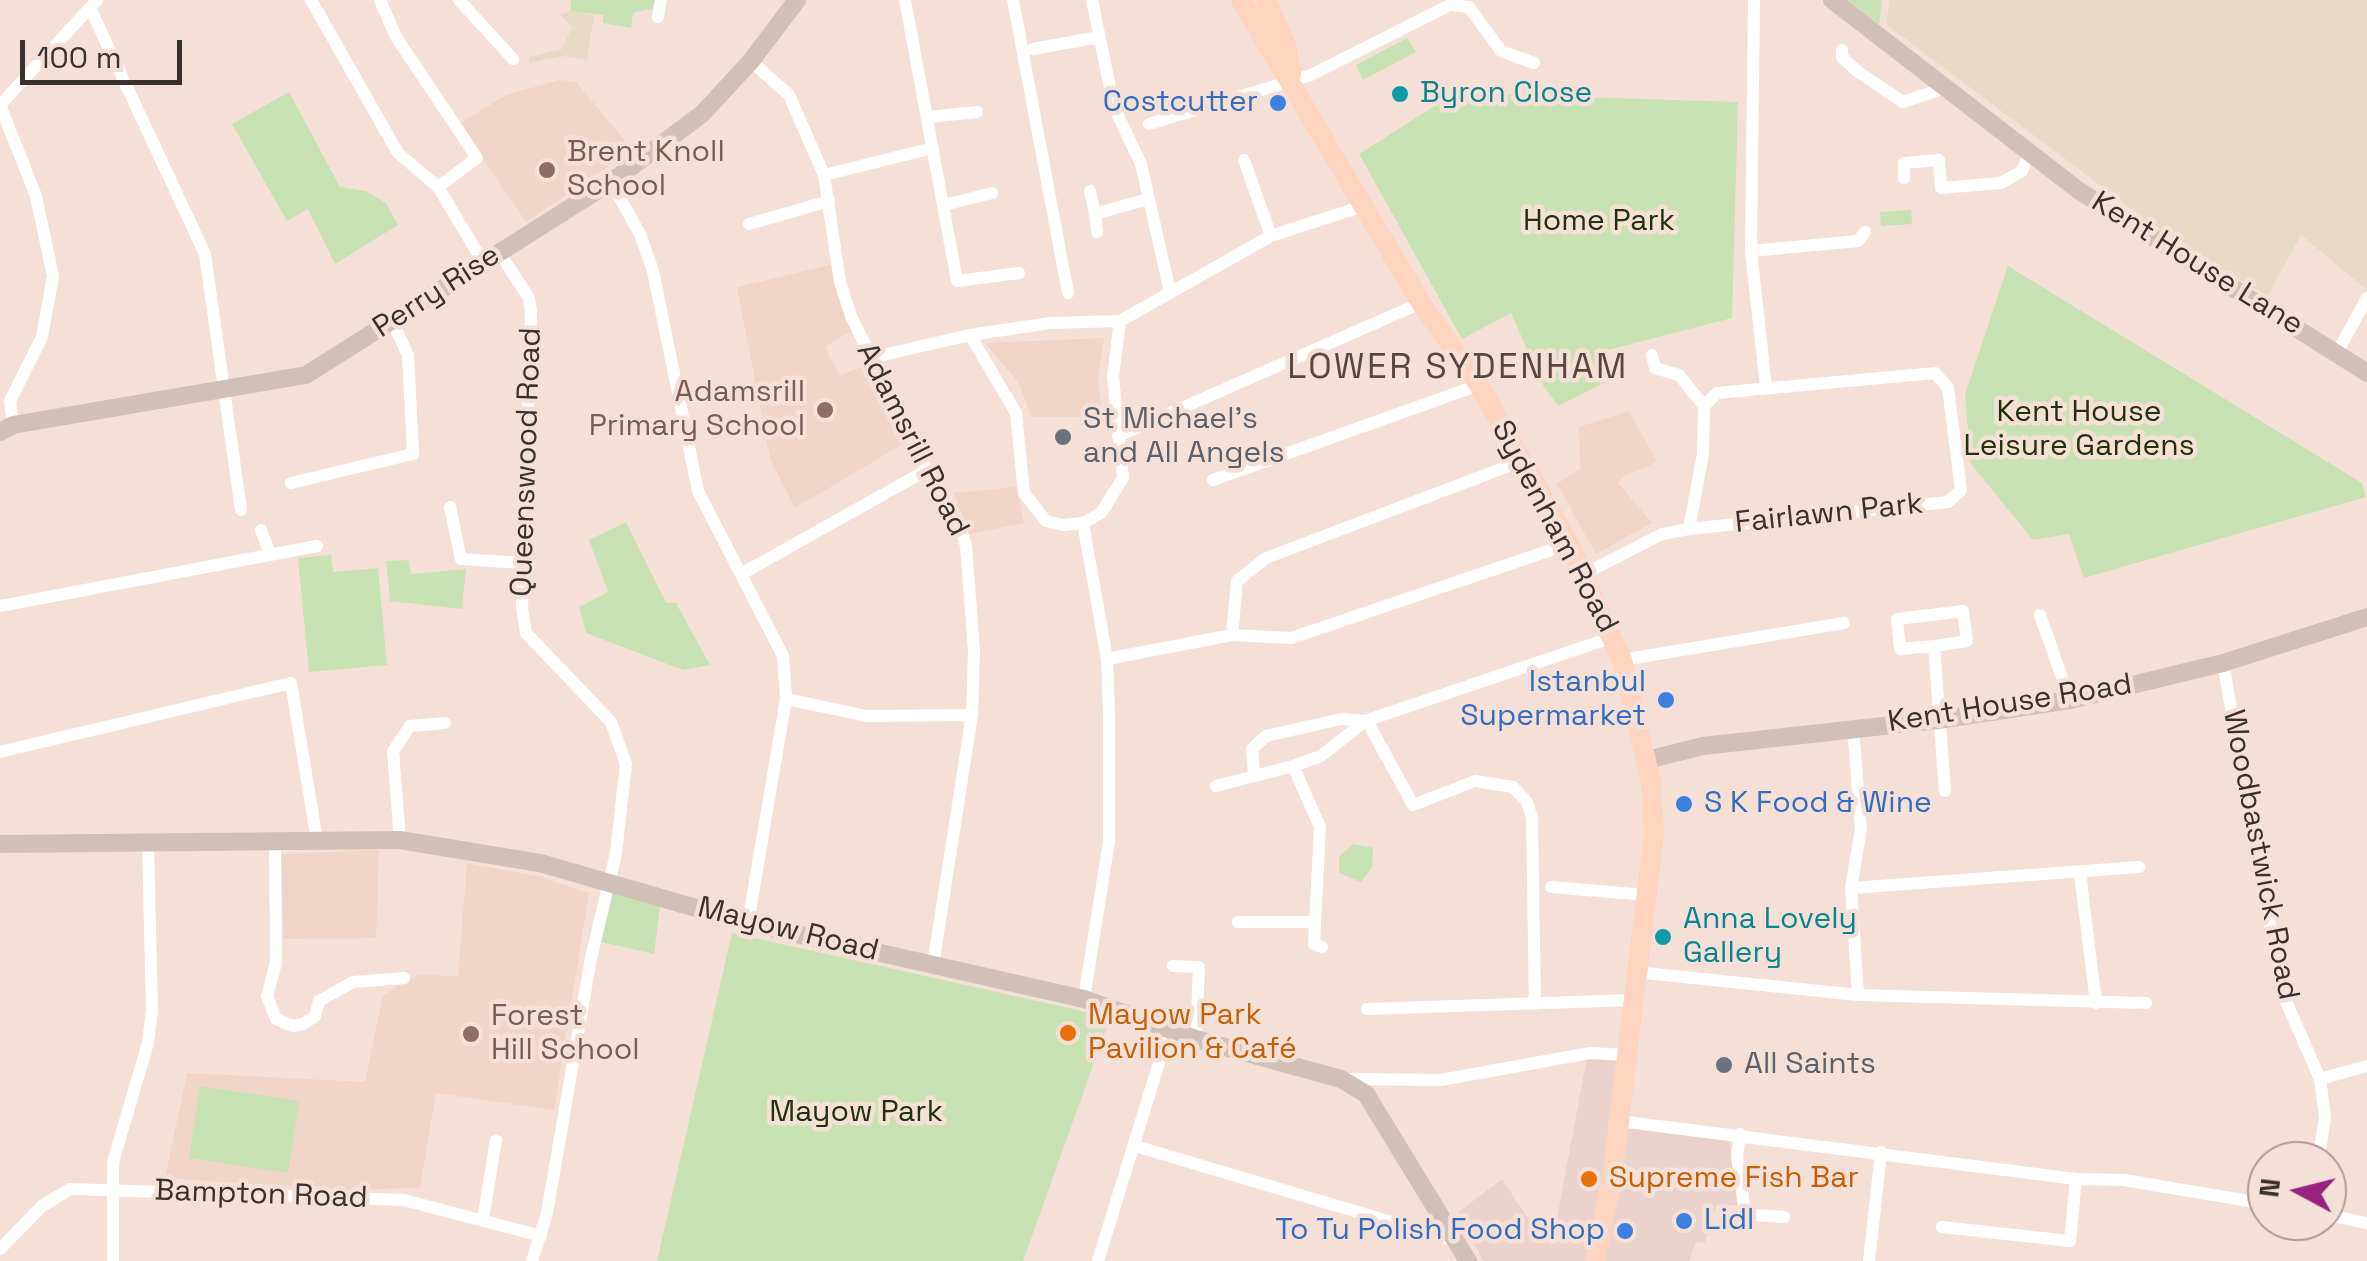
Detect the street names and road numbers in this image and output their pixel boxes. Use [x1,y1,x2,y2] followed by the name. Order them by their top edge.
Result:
[2085,184,2309,344] street label: Kent House Lane
[367,238,507,346] street label: Perry Rise
[504,327,550,597] street label: Queenswood Road
[848,337,976,543] street label: Adamsrill Road
[1483,415,1625,639] street label: Sydenham Road
[1733,486,1925,542] street label: Fairlawn Park
[1885,667,2135,741] street label: Kent House Road
[2214,707,2306,1003] street label: Woodbastwick Road
[694,890,882,970] street label: Mayow Road
[154,1173,368,1217] street label: Bampton Road

